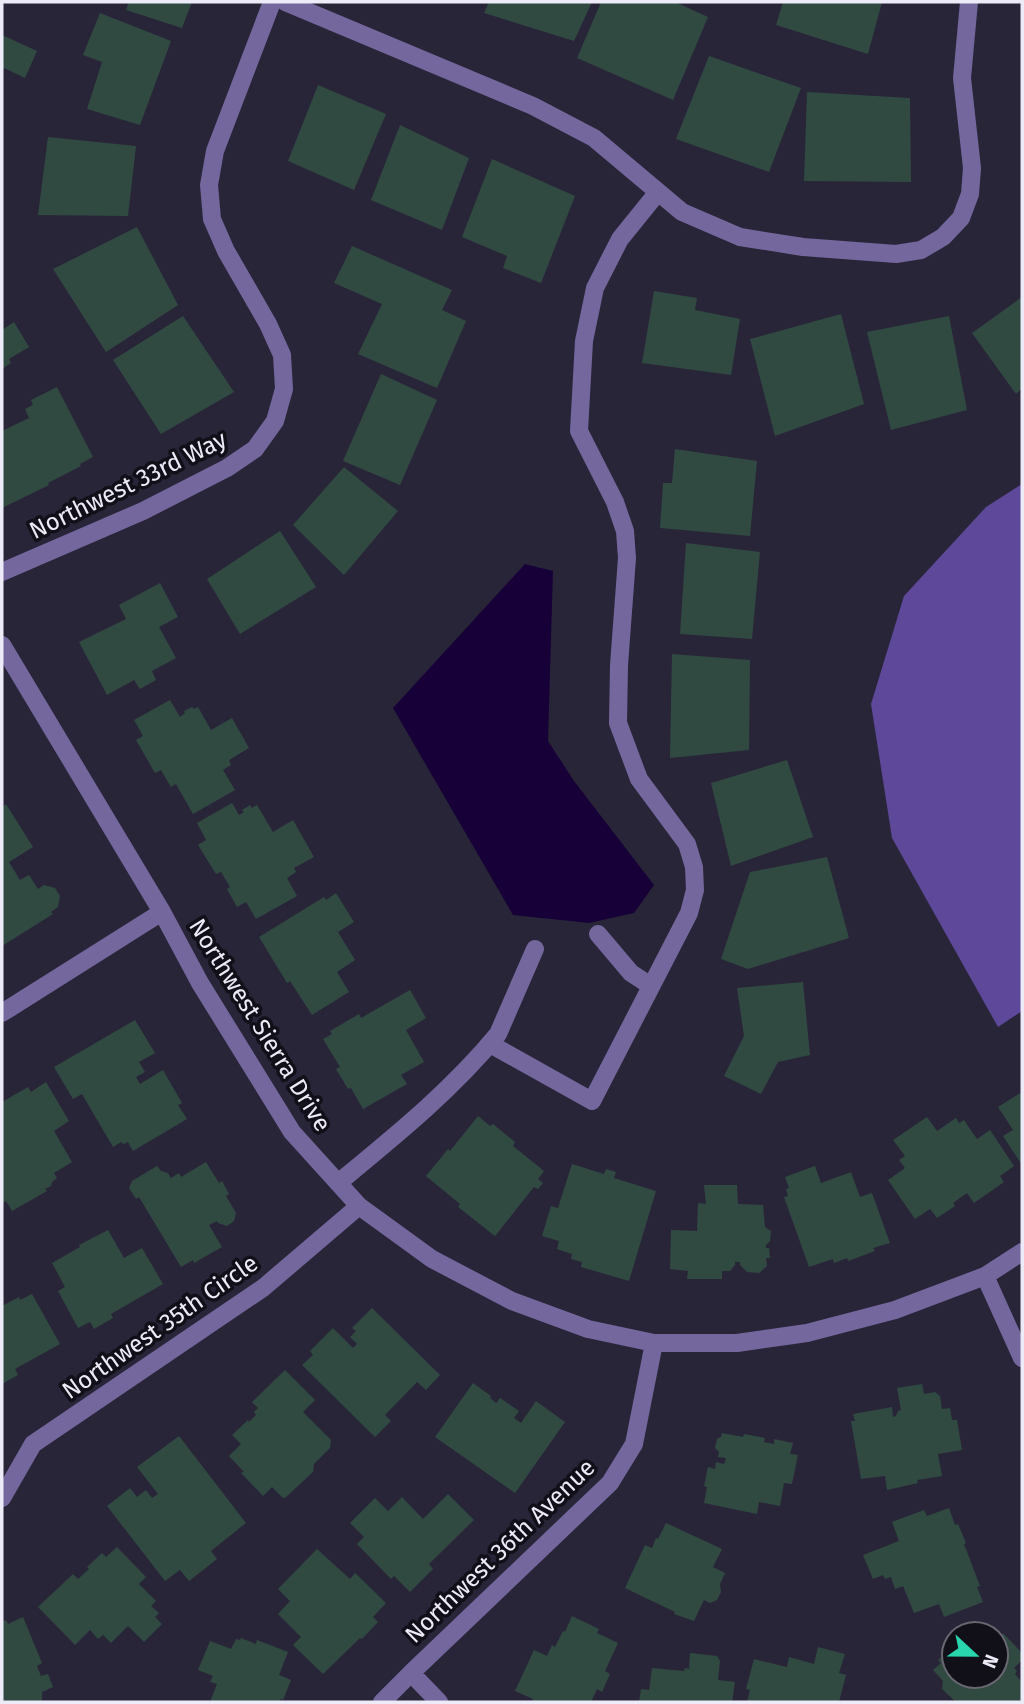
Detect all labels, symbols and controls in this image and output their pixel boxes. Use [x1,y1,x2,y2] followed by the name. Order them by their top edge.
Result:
[25,425,231,545] street label: Northwest 33rd Way
[183,914,337,1136] street label: Northwest Sierra Drive
[57,1249,263,1405] street label: Northwest 35th Circle
[399,1453,601,1649] street label: Northwest 36th Avenue
[940,1620,1010,1690] north arrow
[977,1651,1003,1671] text: N

